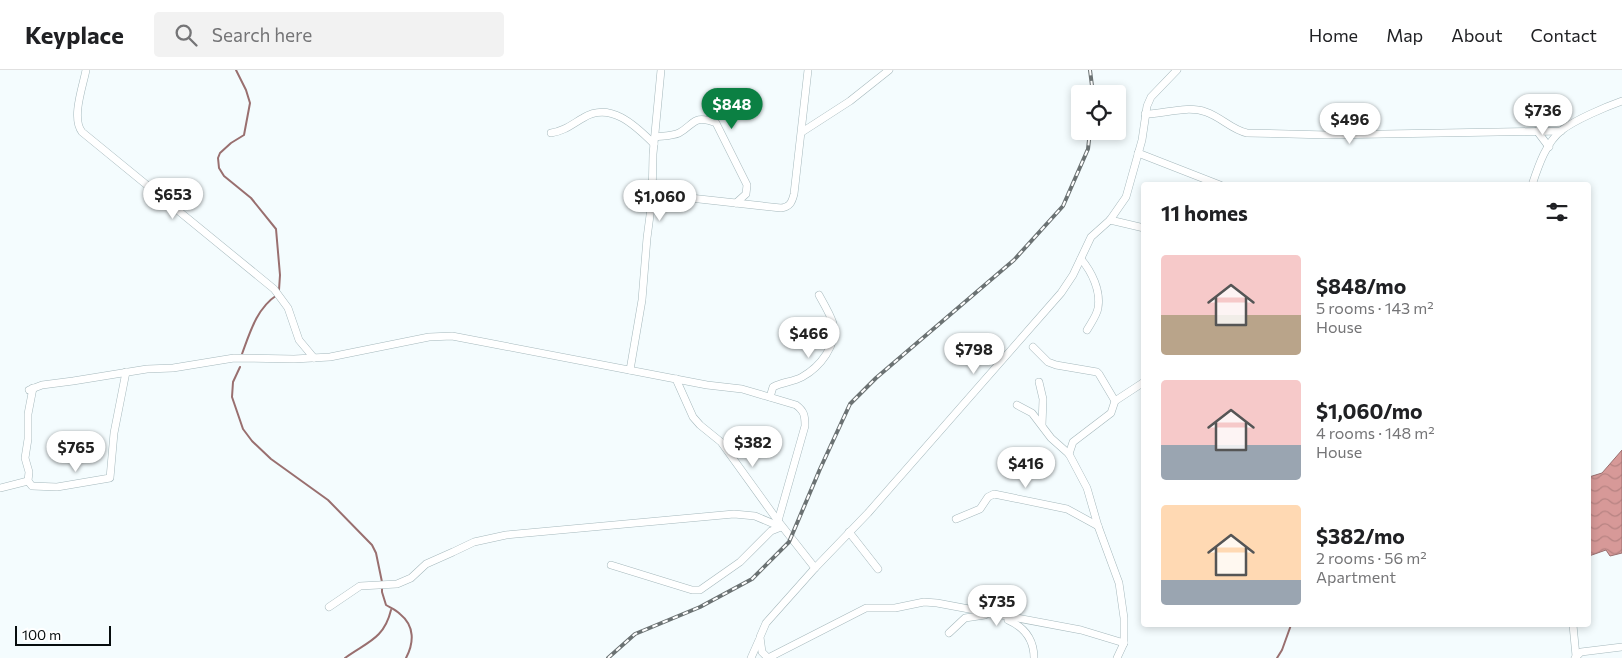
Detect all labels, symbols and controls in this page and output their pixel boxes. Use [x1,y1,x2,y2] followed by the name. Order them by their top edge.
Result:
[154,12,504,57] search box
[25,20,124,49] text: Keyplace
[172,21,200,49] icon: search
[212,23,312,46] text: Search here
[1309,24,1358,46] text: Home
[1386,24,1423,46] text: Map
[1451,24,1503,46] text: About
[1531,24,1597,46] text: Contact
[1071,85,1126,140] map controls
[1071,85,1126,140] button: locate
[702,88,762,130] pin: $848
[1513,93,1573,136] pin: $736
[713,94,751,113] text: $848
[1524,100,1562,119] text: $736
[1320,102,1380,145] pin: $496
[1331,109,1369,128] text: $496
[143,178,203,220] pin: $653
[619,180,701,222] pin: $1,060
[154,184,192,203] text: $653
[634,186,686,205] text: $1,060
[1543,198,1571,226] icon: filters
[1161,200,1248,225] text: 11 homes
[1316,273,1406,298] text: $848/mo
[1201,275,1261,335] icon: home
[1316,298,1434,317] text: 5 rooms · 143 m²
[779,316,839,359] pin: $466
[1316,317,1362,336] text: House
[790,323,828,342] text: $466
[944,332,1004,375] pin: $798
[955,339,993,358] text: $798
[1316,398,1423,423] text: $1,060/mo
[1201,400,1261,460] icon: home
[1316,423,1435,442] text: 4 rooms · 148 m²
[723,426,783,468] pin: $382
[46,430,106,473] pin: $765
[734,432,772,451] text: $382
[57,437,95,456] text: $765
[1316,442,1362,461] text: House
[996,446,1056,489] pin: $416
[1008,453,1044,472] text: $416
[1316,523,1405,548] text: $382/mo
[1201,525,1261,585] icon: home
[1316,548,1427,567] text: 2 rooms · 56 m²
[1316,567,1396,586] text: Apartment
[967,584,1027,627] pin: $735
[979,591,1015,610] text: $735
[15,623,111,646] scale bar
[22,626,61,643] text: 100 m

